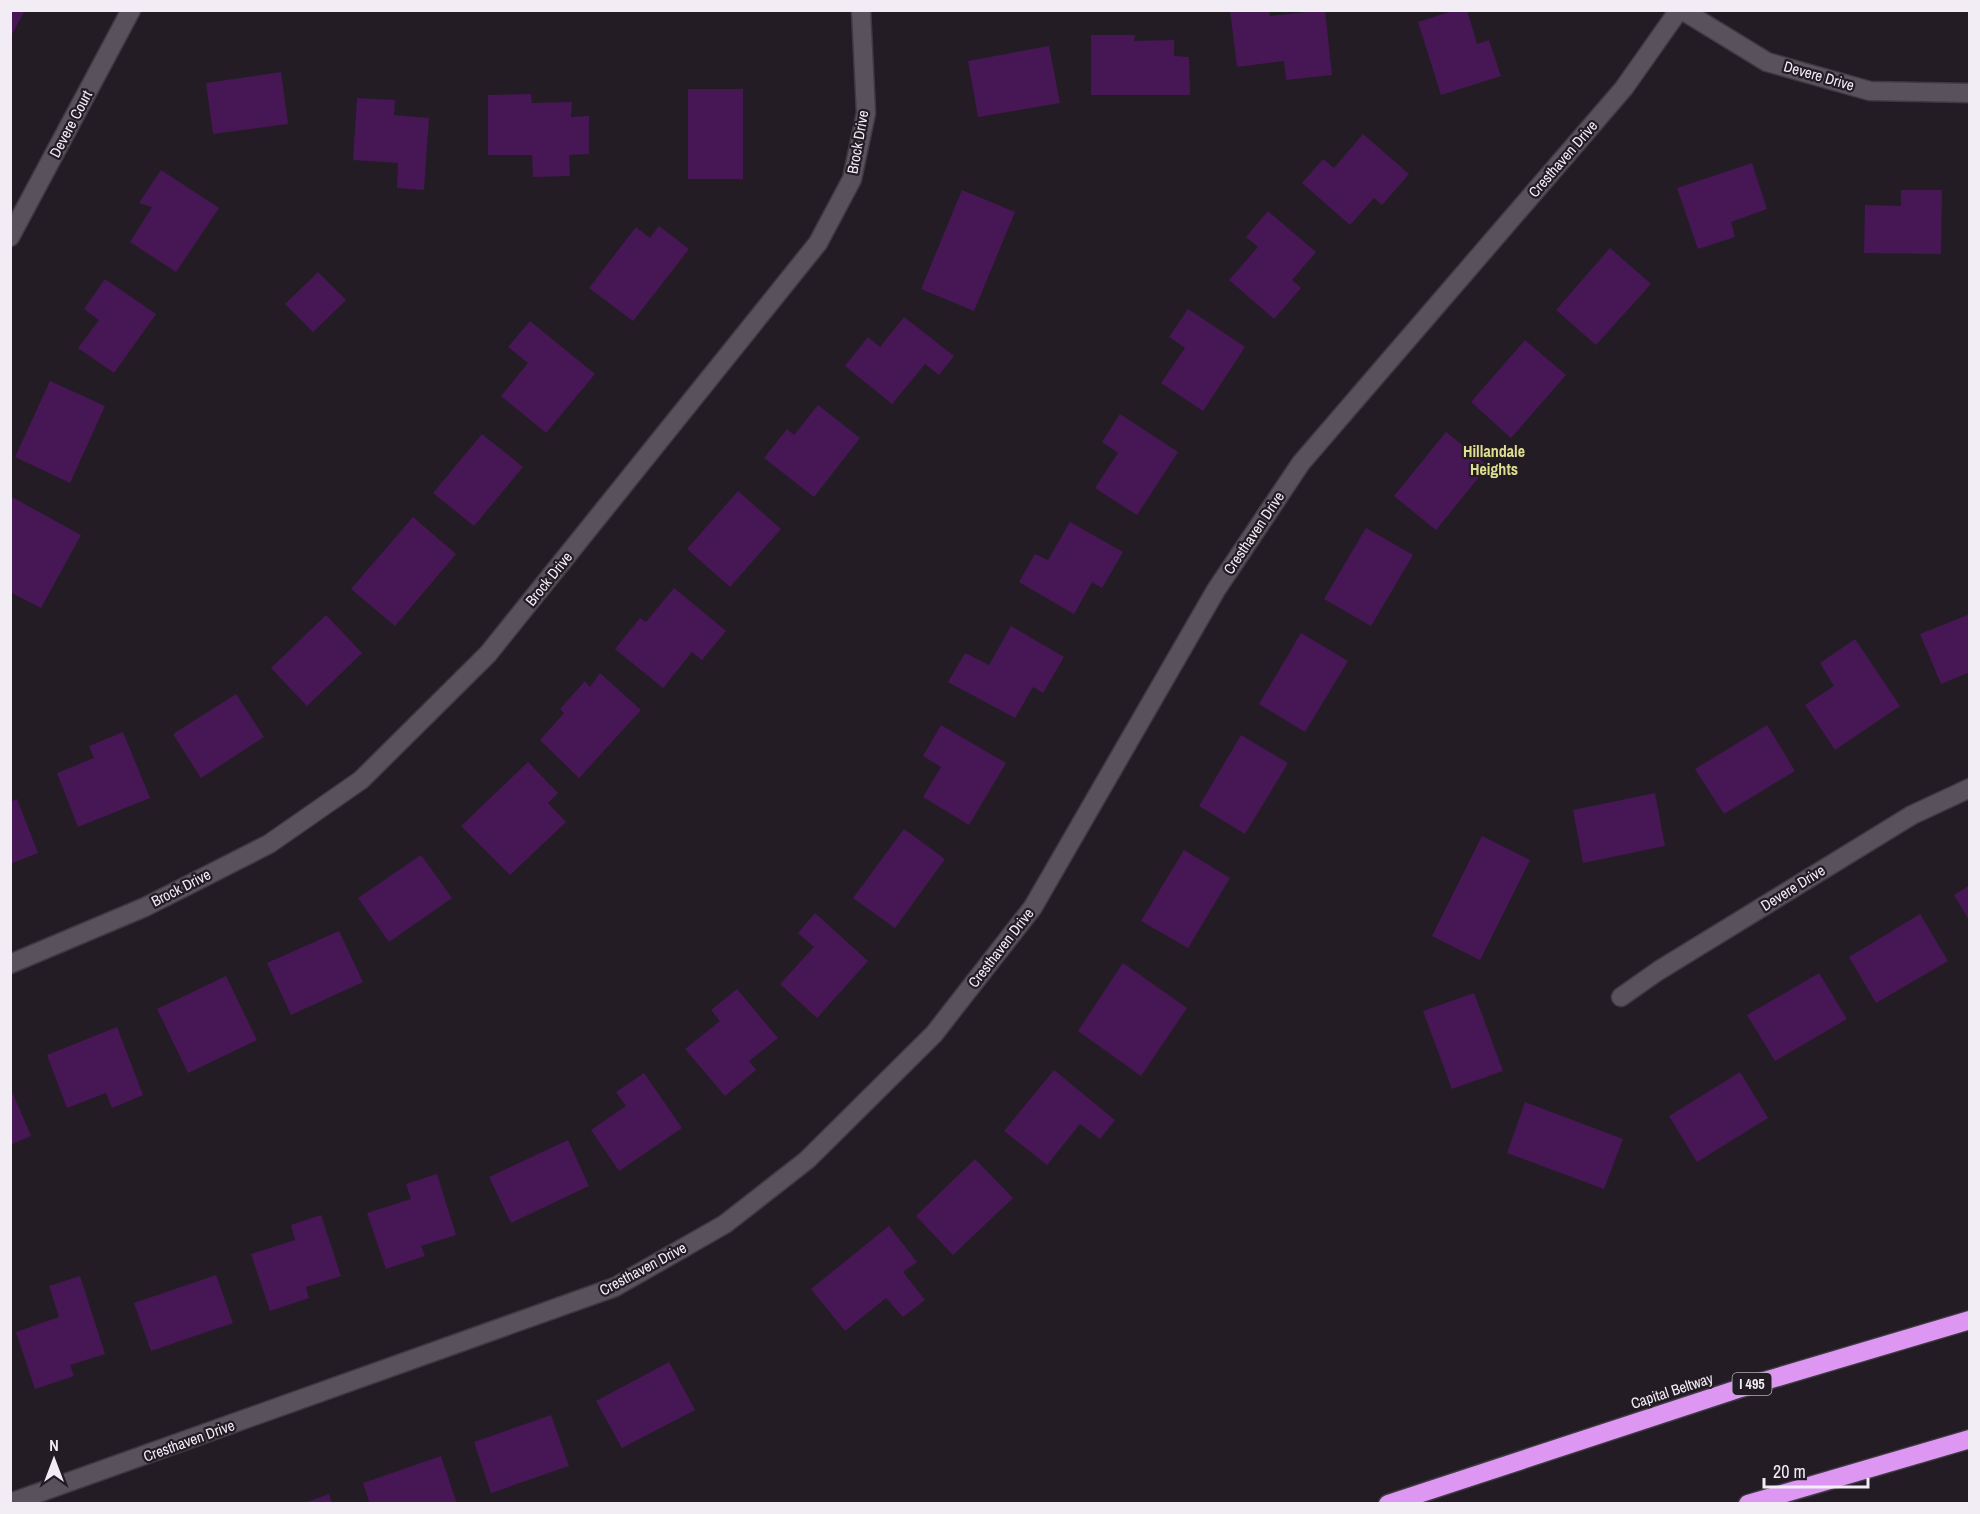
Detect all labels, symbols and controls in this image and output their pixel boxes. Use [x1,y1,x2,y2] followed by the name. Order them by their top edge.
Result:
[1781,55,1857,96] street label: Devere Drive
[44,86,97,161] street label: Devere Court
[842,108,873,175] street label: Brock Drive
[1523,116,1602,202] street label: Cresthaven Drive
[1463,440,1525,480] district label: Hillandale Heights
[1218,487,1289,578] street label: Cresthaven Drive
[520,547,577,610] street label: Brock Drive
[1756,859,1829,916] street label: Devere Drive
[147,864,214,911] street label: Brock Drive
[963,903,1038,992] street label: Cresthaven Drive
[596,1237,690,1300] street label: Cresthaven Drive
[1628,1367,1717,1414] street label: Capital Beltway
[1732,1373,1772,1395] road number: I 495
[140,1414,238,1467] street label: Cresthaven Drive
[24,1430,84,1490] north arrow
[49,1434,59,1456] text: N
[1764,1451,1868,1489] scale bar
[1773,1459,1806,1484] text: 20 m

